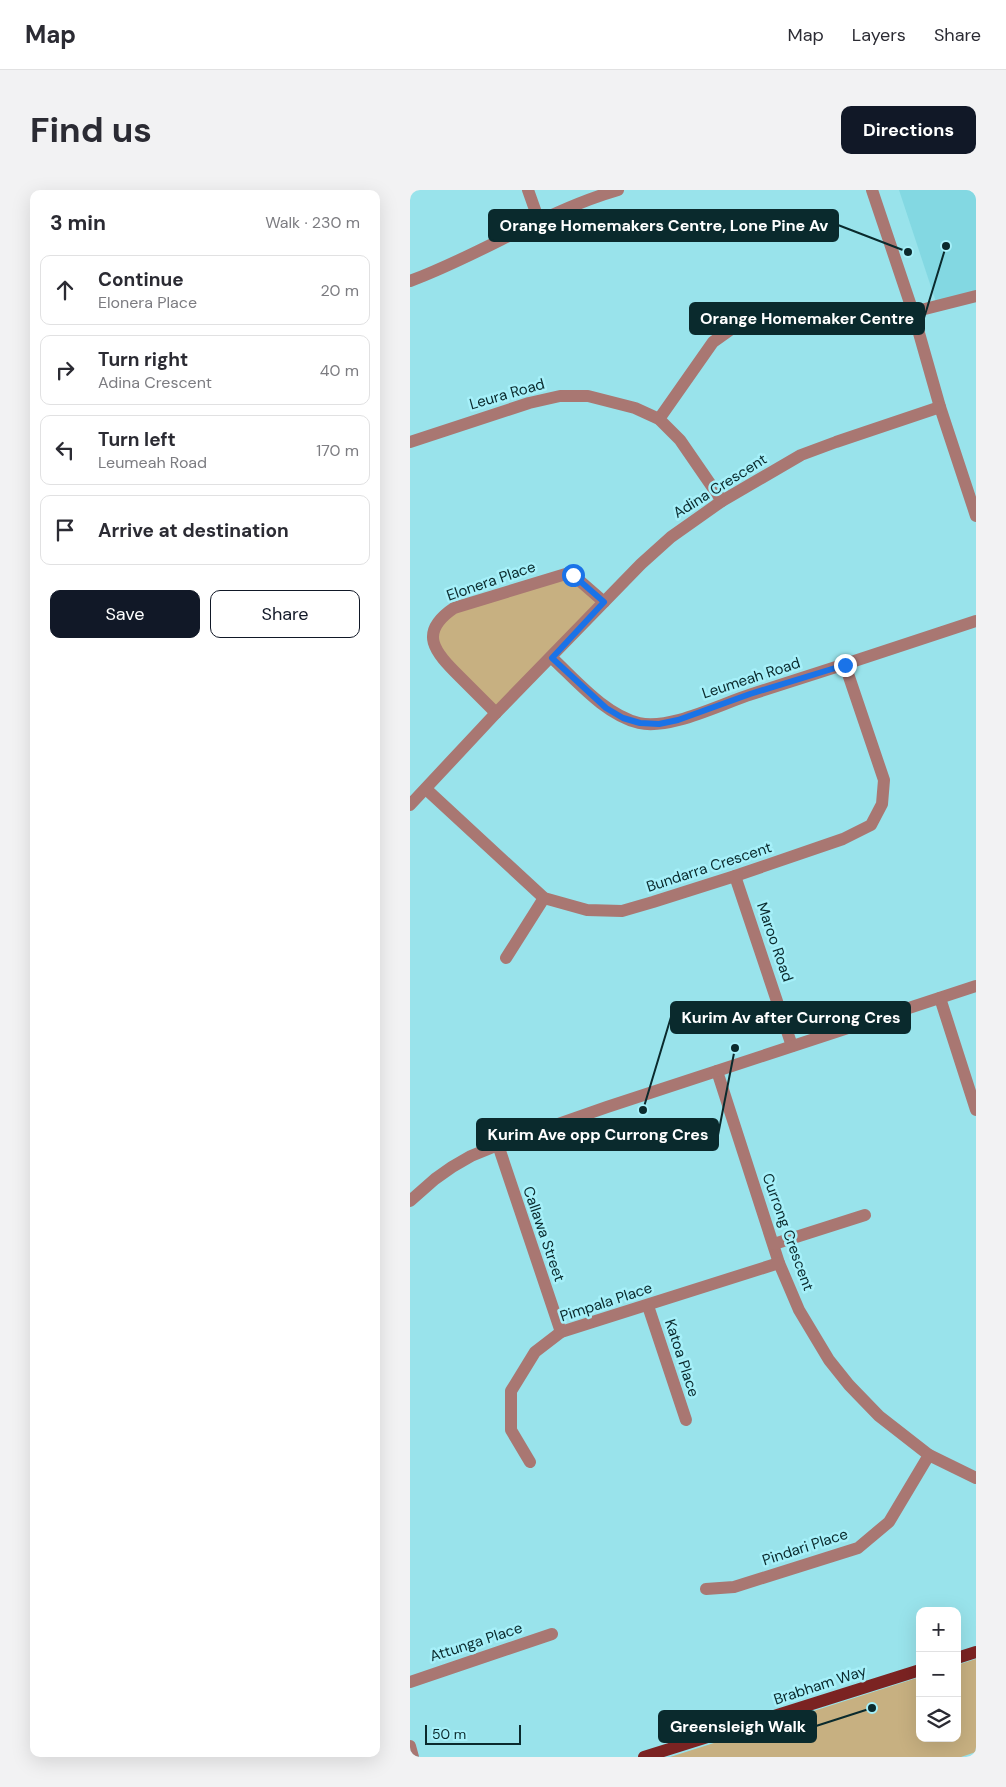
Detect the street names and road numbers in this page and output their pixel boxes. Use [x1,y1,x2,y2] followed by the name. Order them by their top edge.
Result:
[467,374,547,414] street label: Leura Road
[669,449,771,523] street label: Adina Crescent
[444,556,538,606] street label: Elonera Place
[699,653,803,703] street label: Leumeah Road
[644,837,774,897] street label: Bundarra Crescent
[752,900,798,984] street label: Maroo Road
[757,1170,819,1294] street label: Currong Crescent
[518,1184,570,1284] street label: Callawa Street
[557,1278,655,1326] street label: Pimpala Place
[660,1317,704,1399] street label: Katoa Place
[760,1524,850,1570] street label: Pindari Place
[427,1618,525,1666] street label: Attunga Place
[771,1660,870,1709] street label: Brabham Way

